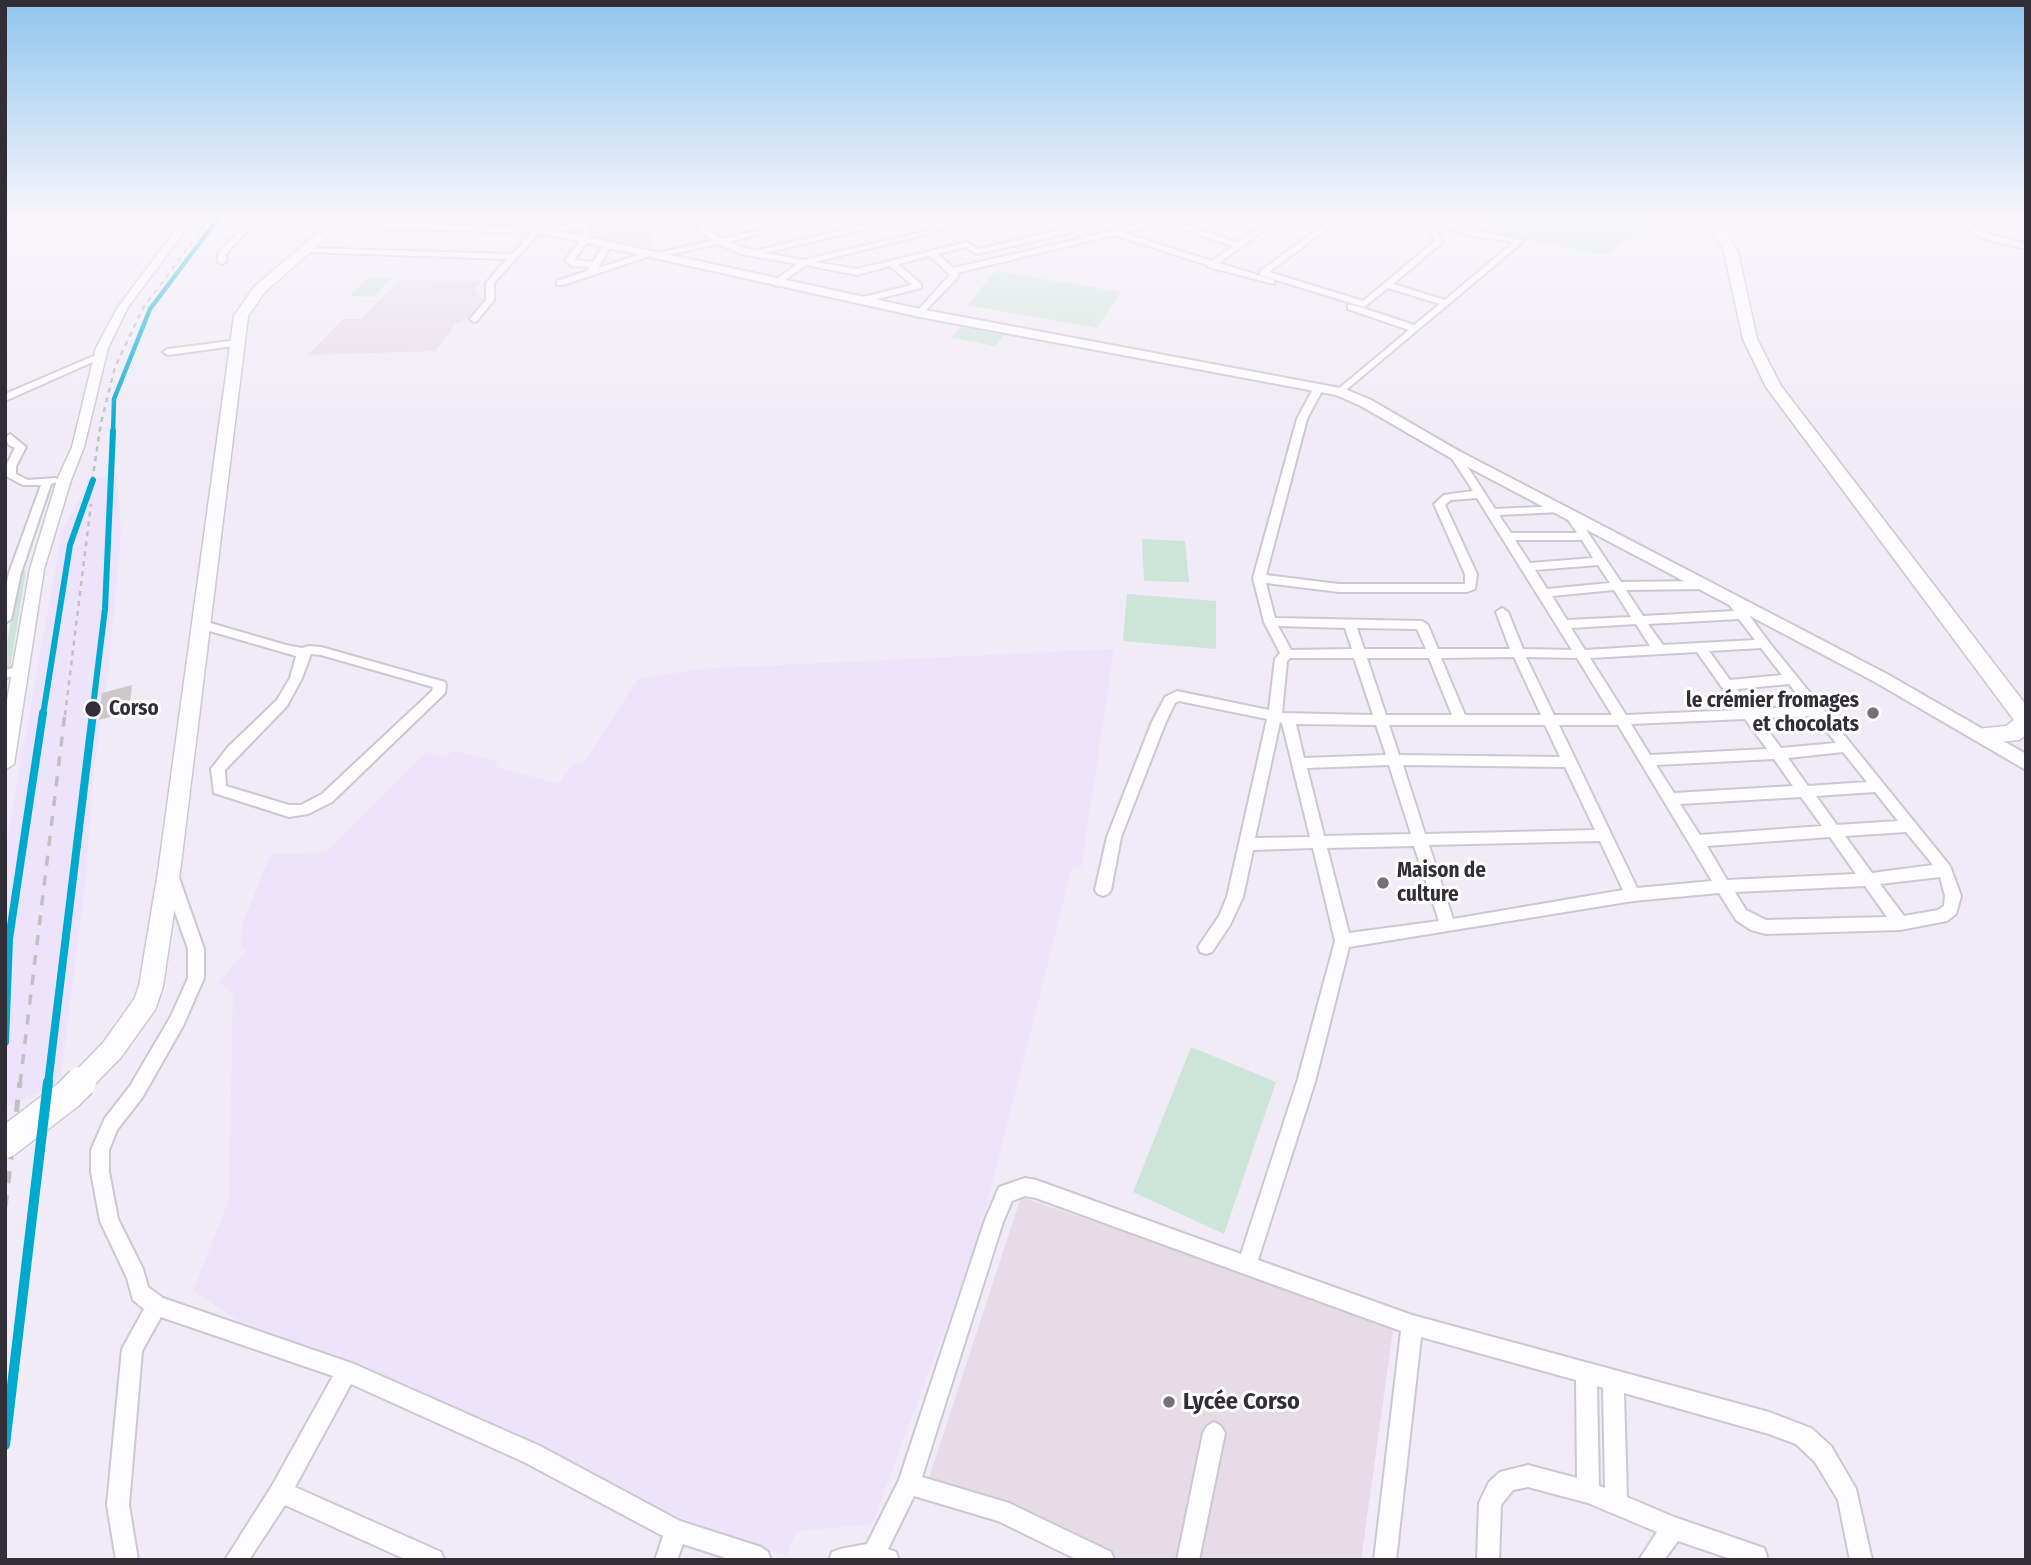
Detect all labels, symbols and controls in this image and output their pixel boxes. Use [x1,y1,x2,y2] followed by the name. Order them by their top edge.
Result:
[1686,688,1859,738] place label: le crémier fromages et chocolats
[109,696,159,722] place label: Corso
[83,699,103,719] marker: Corso
[1865,705,1881,721] marker: le crémier fromages et chocolats
[1397,858,1486,908] place label: Maison de culture
[1375,875,1391,891] marker: Maison de culture
[1183,1388,1300,1416] place label: Lycée Corso
[1161,1394,1177,1410] marker: Lycée Corso

